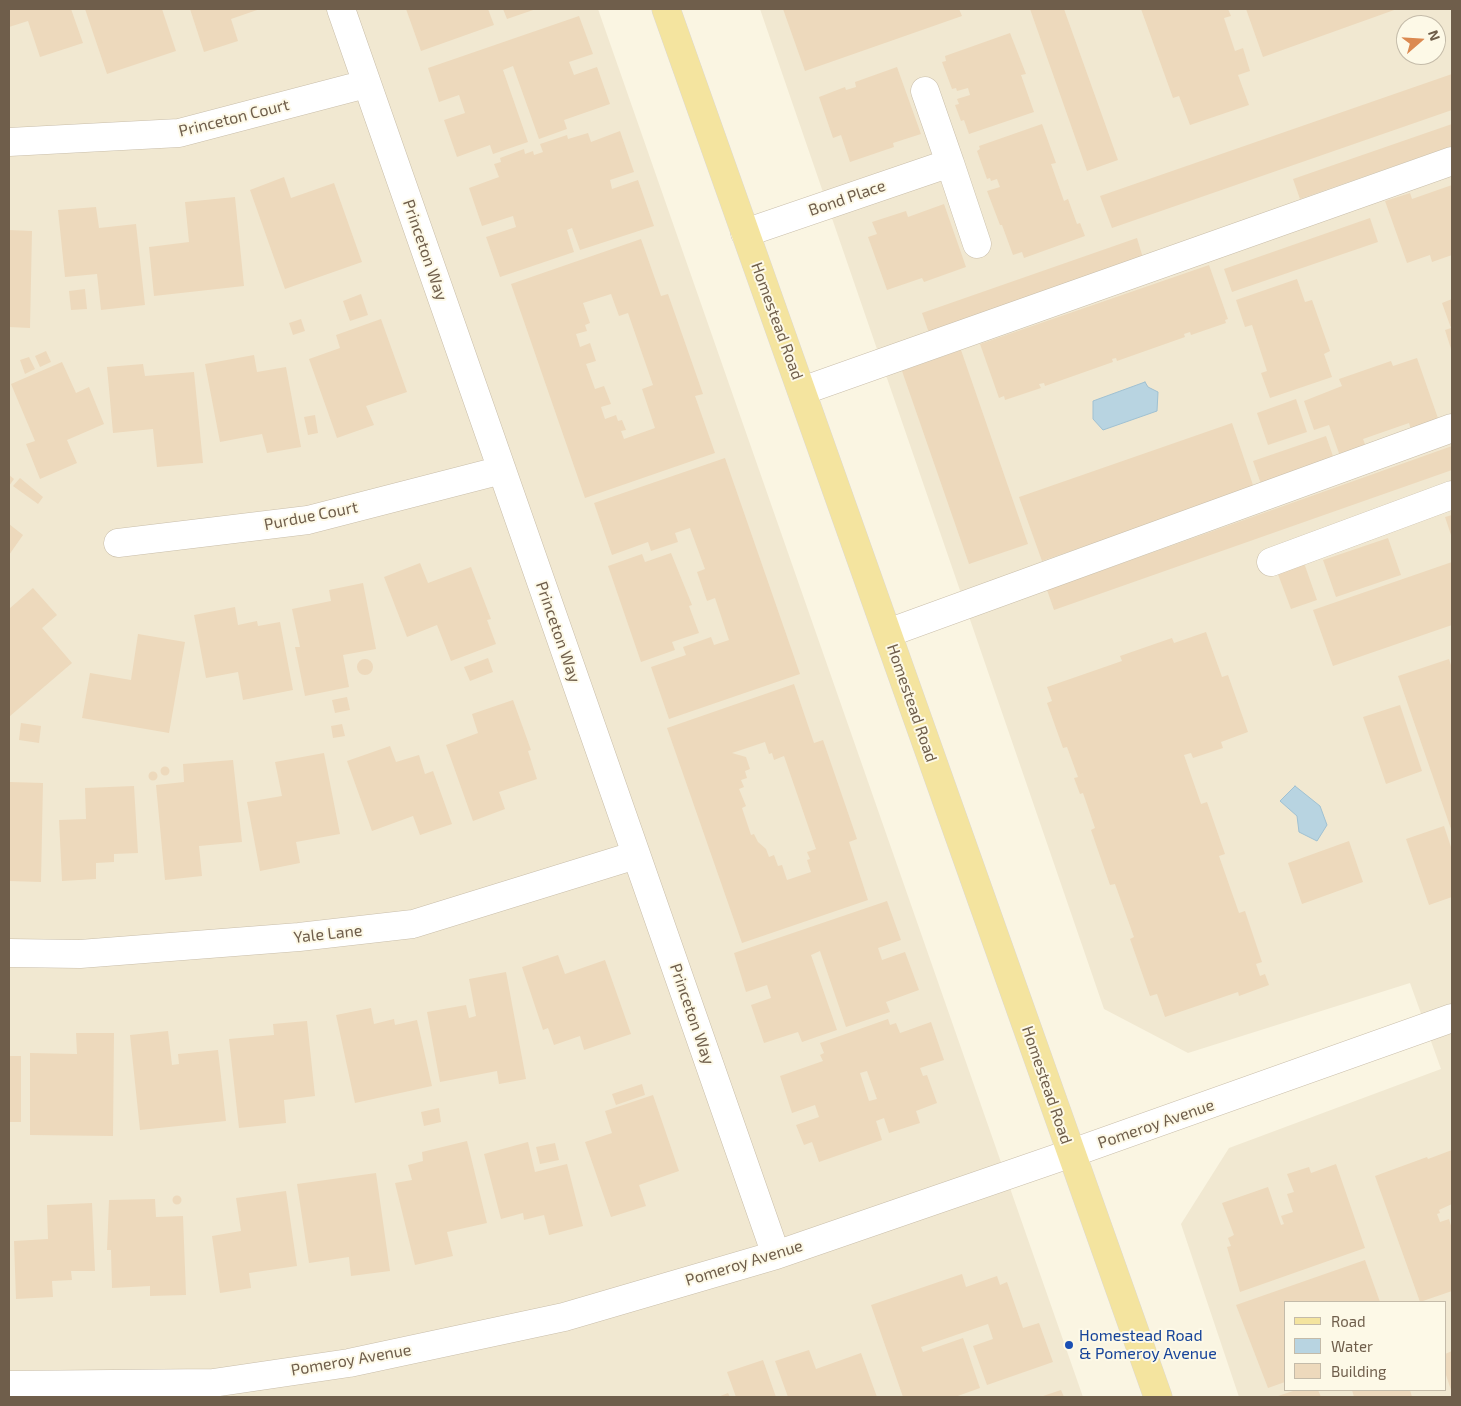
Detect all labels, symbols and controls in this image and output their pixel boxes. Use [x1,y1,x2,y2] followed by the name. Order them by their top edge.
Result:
[1396,15,1446,65] north arrow
[1425,28,1444,43] text: N
[177,95,291,141] street label: Princeton Court
[806,176,888,220] street label: Bond Place
[399,197,451,303] street label: Princeton Way
[747,260,807,382] street label: Homestead Road
[262,498,360,534] street label: Purdue Court
[532,579,584,685] street label: Princeton Way
[883,641,941,765] street label: Homestead Road
[293,921,363,947] street label: Yale Lane
[666,961,718,1067] street label: Princeton Way
[1018,1023,1076,1147] street label: Homestead Road
[1095,1095,1217,1153] street label: Pomeroy Avenue
[683,1236,805,1290] street label: Pomeroy Avenue
[1284,1301,1446,1391] legend
[1331,1312,1366,1330] text: Road
[1079,1326,1217,1364] place label: Homestead Road & Pomeroy Avenue
[1331,1337,1373,1355] text: Water
[1063,1339,1075,1351] marker: Homestead Road & Pomeroy Avenue
[289,1340,413,1380] street label: Pomeroy Avenue
[1331,1362,1386,1380] text: Building

